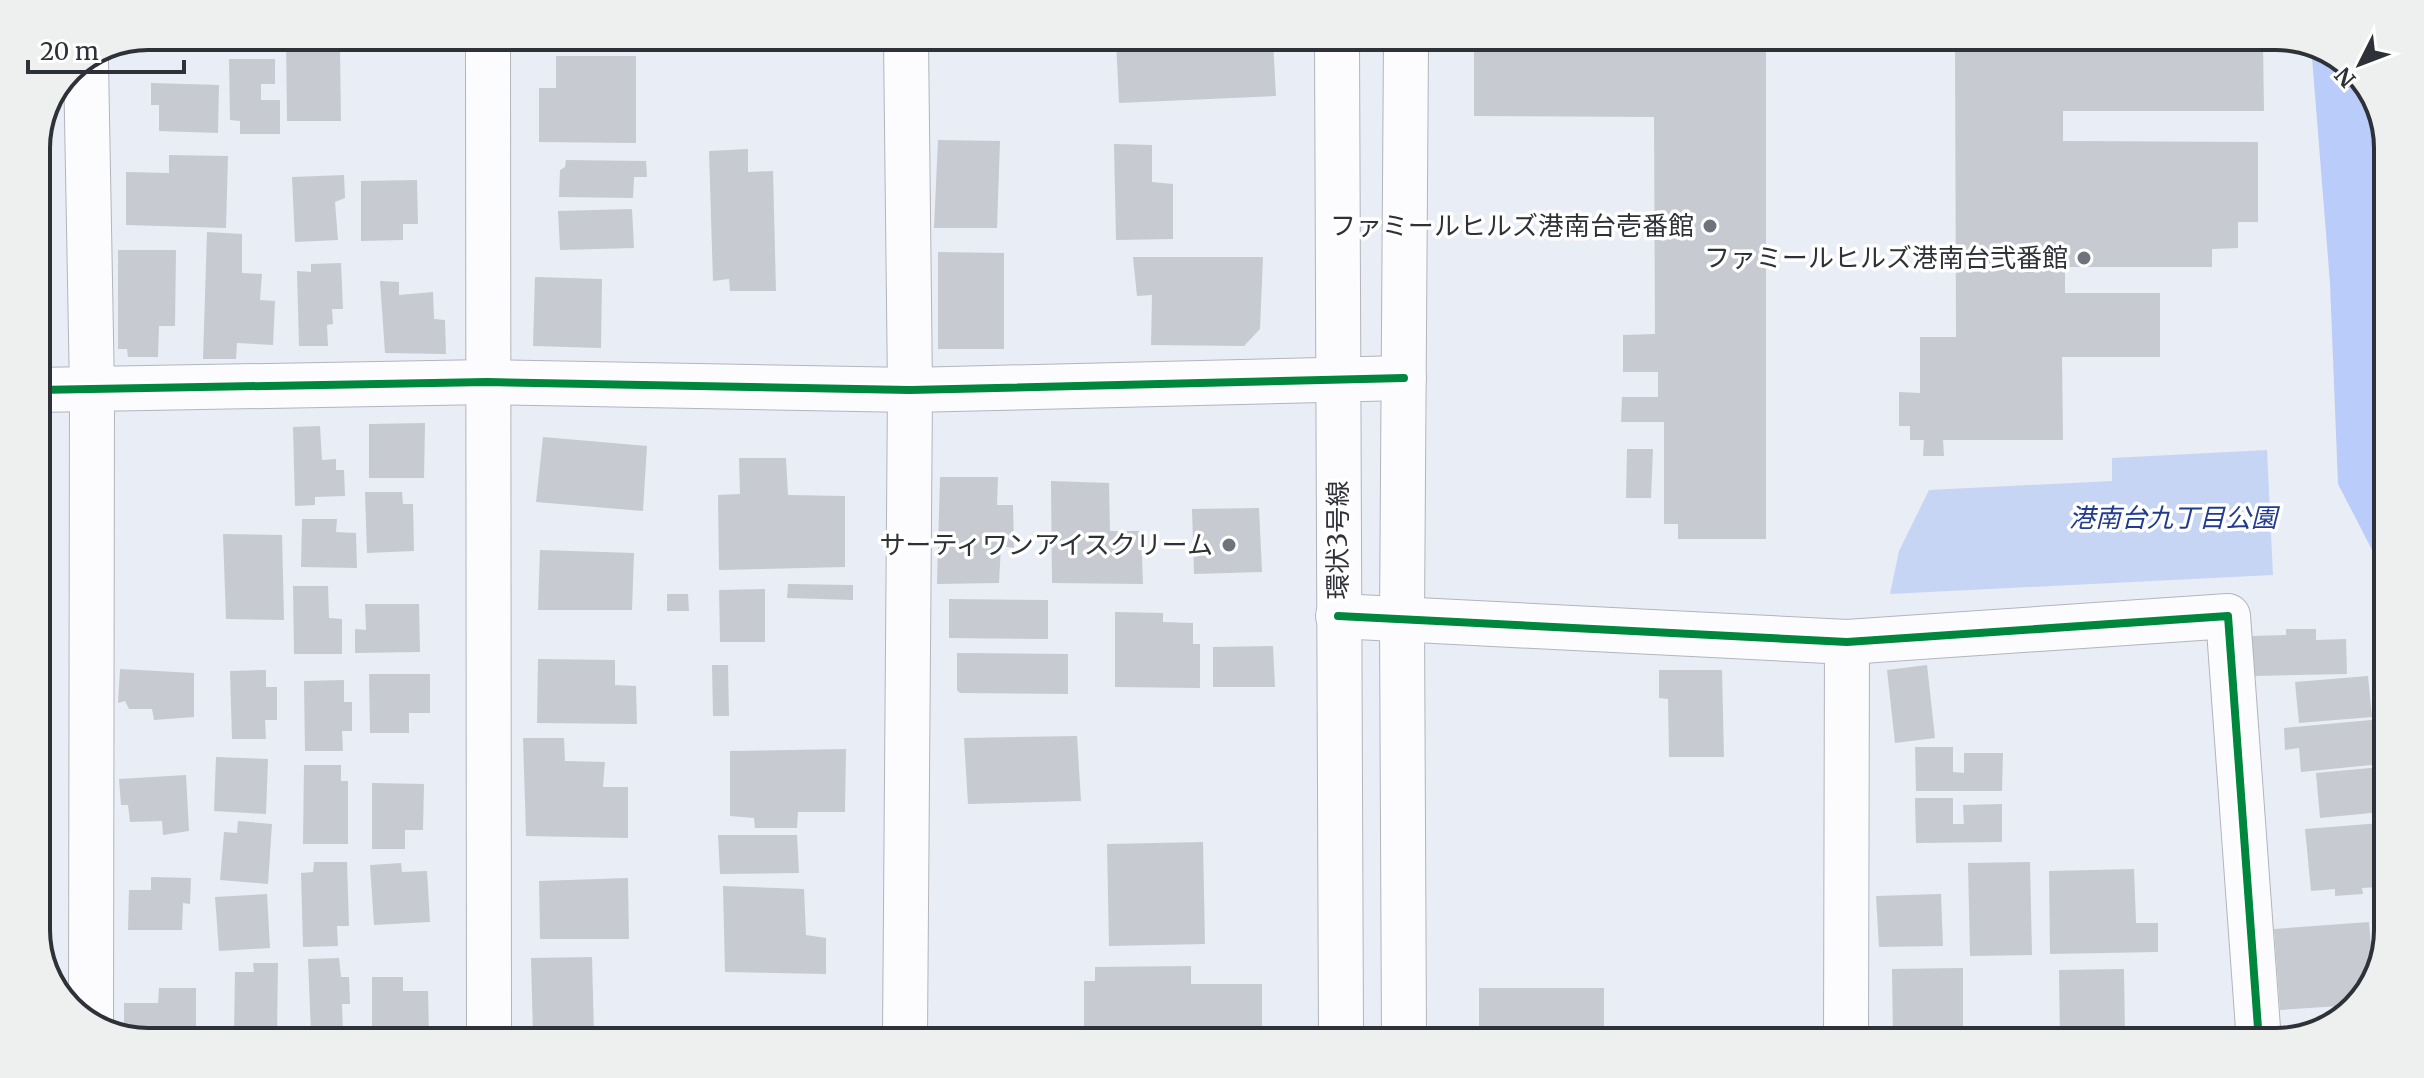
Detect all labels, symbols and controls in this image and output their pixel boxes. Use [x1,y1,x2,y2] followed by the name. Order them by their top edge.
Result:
[28,24,184,74] scale bar
[2320,24,2400,104] north arrow
[40,36,99,67] text: 20 m
[2329,61,2361,93] text: N
[1330,209,1694,242] place label: ファミールヒルズ港南台壱番館
[1701,217,1719,235] marker: ファミールヒルズ港南台壱番館
[1704,241,2068,274] place label: ファミールヒルズ港南台弐番館
[2075,249,2093,267] marker: ファミールヒルズ港南台弐番館
[1321,481,1354,599] street label: 環状3号線
[2069,501,2281,534] park label: 港南台九丁目公園
[879,528,1213,561] place label: サーティワンアイスクリーム
[1220,536,1238,554] marker: サーティワンアイスクリーム

